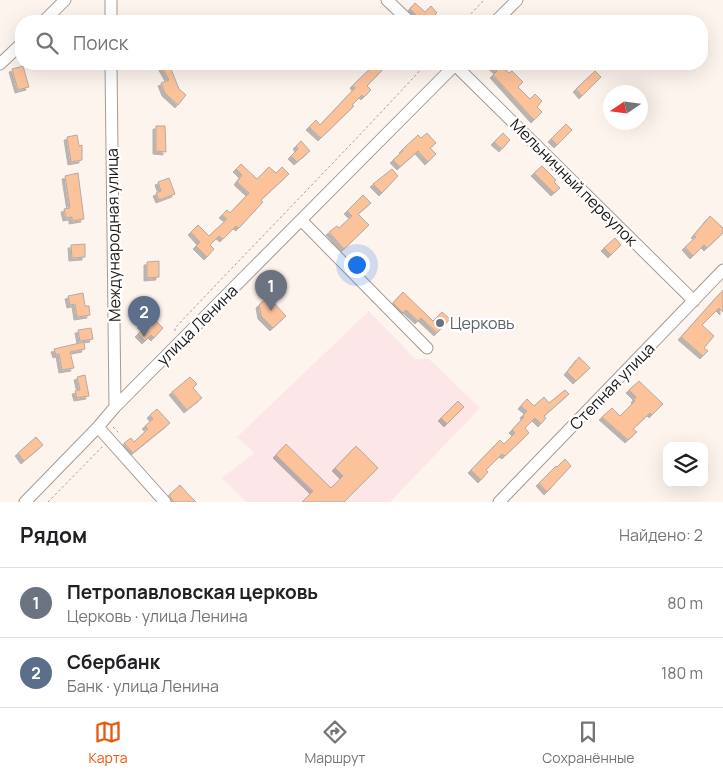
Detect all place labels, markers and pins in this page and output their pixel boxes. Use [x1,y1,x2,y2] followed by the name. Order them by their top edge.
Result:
[255,270,287,311] pin: 1
[128,296,160,337] pin: 2
[450,312,515,334] place label: Церковь
[434,317,446,329] marker: Церковь

